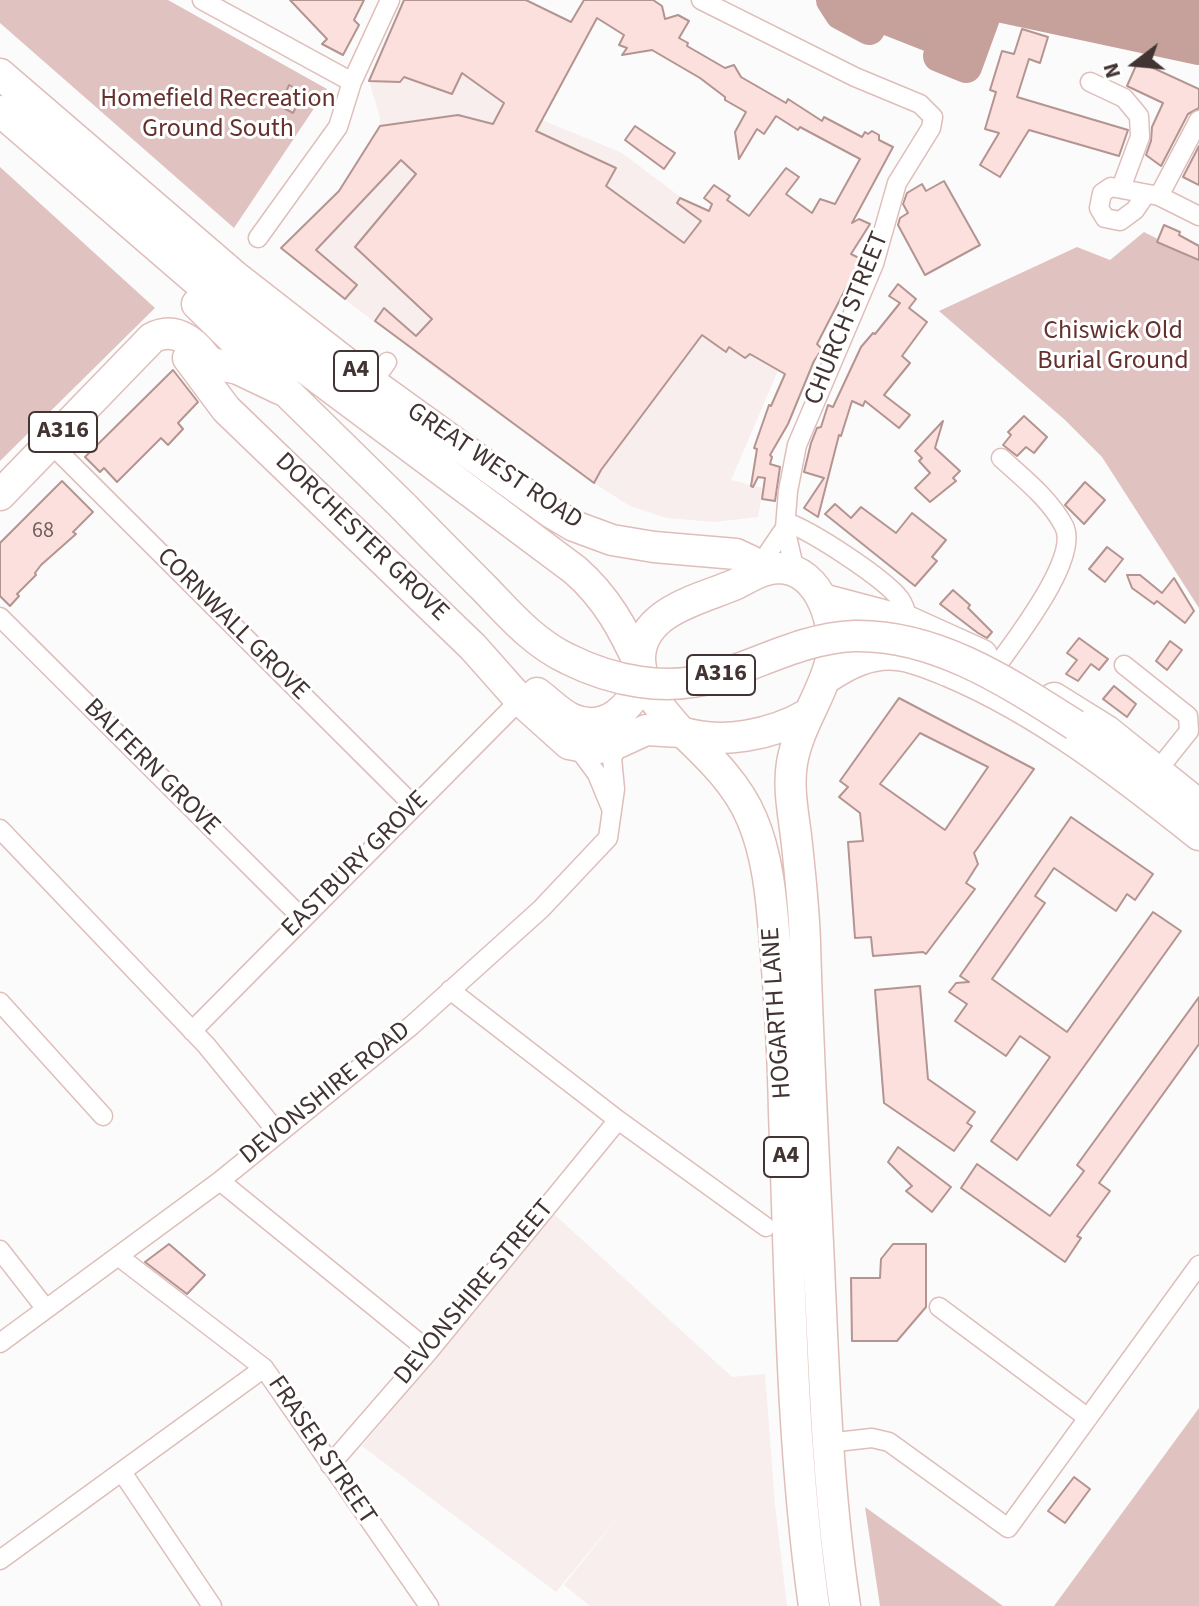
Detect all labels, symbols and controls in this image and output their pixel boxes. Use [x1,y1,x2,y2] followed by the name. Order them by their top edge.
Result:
[1095,24,1175,104] north arrow
[1095,59,1129,82] text: N
[100,84,336,146] park label: Homefield Recreation Ground South
[799,228,897,410] street label: CHURCH STREET
[1037,316,1189,378] park label: Chiswick Old Burial Ground
[334,351,378,391] road number: A4
[400,397,588,537] street label: GREAT WEST ROAD
[29,412,97,452] road number: A316
[268,447,454,629] street label: DORCHESTER GROVE
[32,519,54,545] house number: 68
[149,542,315,708] street label: CORNWALL GROVE
[687,655,755,695] road number: A316
[76,693,226,843] street label: BALFERN GROVE
[276,785,436,945] street label: EASTBURY GROVE
[756,926,800,1100] street label: HOGARTH LANE
[235,1016,417,1172] street label: DEVONSHIRE ROAD
[764,1137,808,1177] road number: A4
[389,1194,561,1392] street label: DEVONSHIRE STREET
[260,1371,382,1531] street label: FRASER STREET

